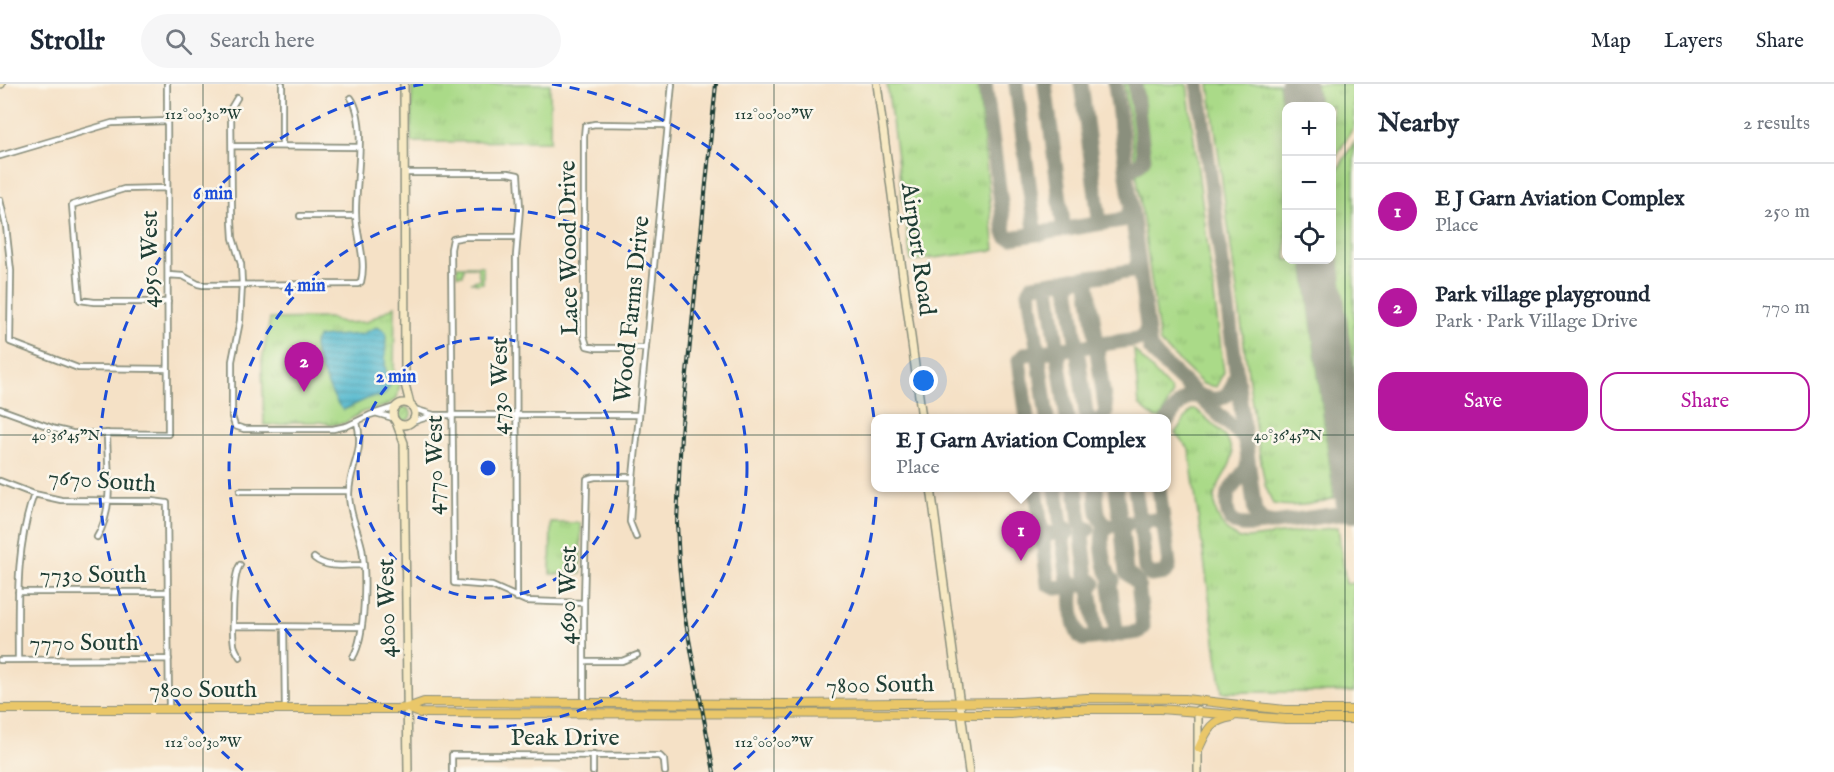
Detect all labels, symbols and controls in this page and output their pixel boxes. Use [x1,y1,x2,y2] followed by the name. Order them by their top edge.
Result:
[141,14,561,68] search box
[30,24,105,59] text: Strollr
[162,25,195,58] icon: search
[210,27,315,55] text: Search here
[1591,28,1631,55] text: Map
[1664,28,1723,55] text: Layers
[1756,28,1804,55] text: Share
[1282,102,1336,264] map controls
[1282,102,1336,156] button: +
[165,105,242,124] text: 112°00'30"W
[735,105,814,124] text: 112°00'00"W
[1378,107,1459,140] text: Nearby
[1743,111,1810,136] text: 2 results
[1282,156,1336,210] button: −
[552,160,587,336] street label: Lace Wood Drive
[893,180,942,318] street label: Airport Road
[193,183,233,206] text: 6 min
[1435,185,1685,213] text: E J Garn Aviation Complex
[1394,199,1401,224] text: 1
[1764,199,1810,224] text: 250 m
[135,210,166,308] street label: 4950 West
[1282,210,1336,264] button: locate
[1435,213,1478,238] text: Place
[607,214,658,404] street label: Wood Farms Drive
[284,275,326,298] text: 4 min
[1435,281,1650,309] text: Park village playground
[1393,295,1402,320] text: 2
[1762,295,1810,320] text: 770 m
[1435,309,1638,334] text: Park · Park Village Drive
[485,337,516,435] street label: 4730 West
[284,342,324,392] pin: 2
[376,366,417,389] text: 2 min
[909,366,938,395] your location
[1378,372,1588,431] button: Save
[1600,372,1810,431] button: Share
[871,414,1171,492] popup
[420,415,451,515] street label: 4770 West
[32,426,100,445] text: 40°36'45"N
[1254,426,1322,445] text: 40°36'45"N
[896,427,1146,455] text: E J Garn Aviation Complex
[896,455,940,480] text: Place
[478,458,498,478] centre of rings
[47,462,157,501] street label: 7670 South
[1002,512,1040,561] pin: 1
[552,545,585,645] street label: 4690 West
[371,558,404,658] street label: 4800 West
[39,560,147,591] street label: 7730 South
[29,628,139,659] street label: 7770 South
[826,669,935,702] street label: 7800 South
[149,675,257,706] street label: 7800 South
[511,723,619,754] street label: Peak Drive
[165,733,242,752] text: 112°00'30"W
[735,733,814,752] text: 112°00'00"W

